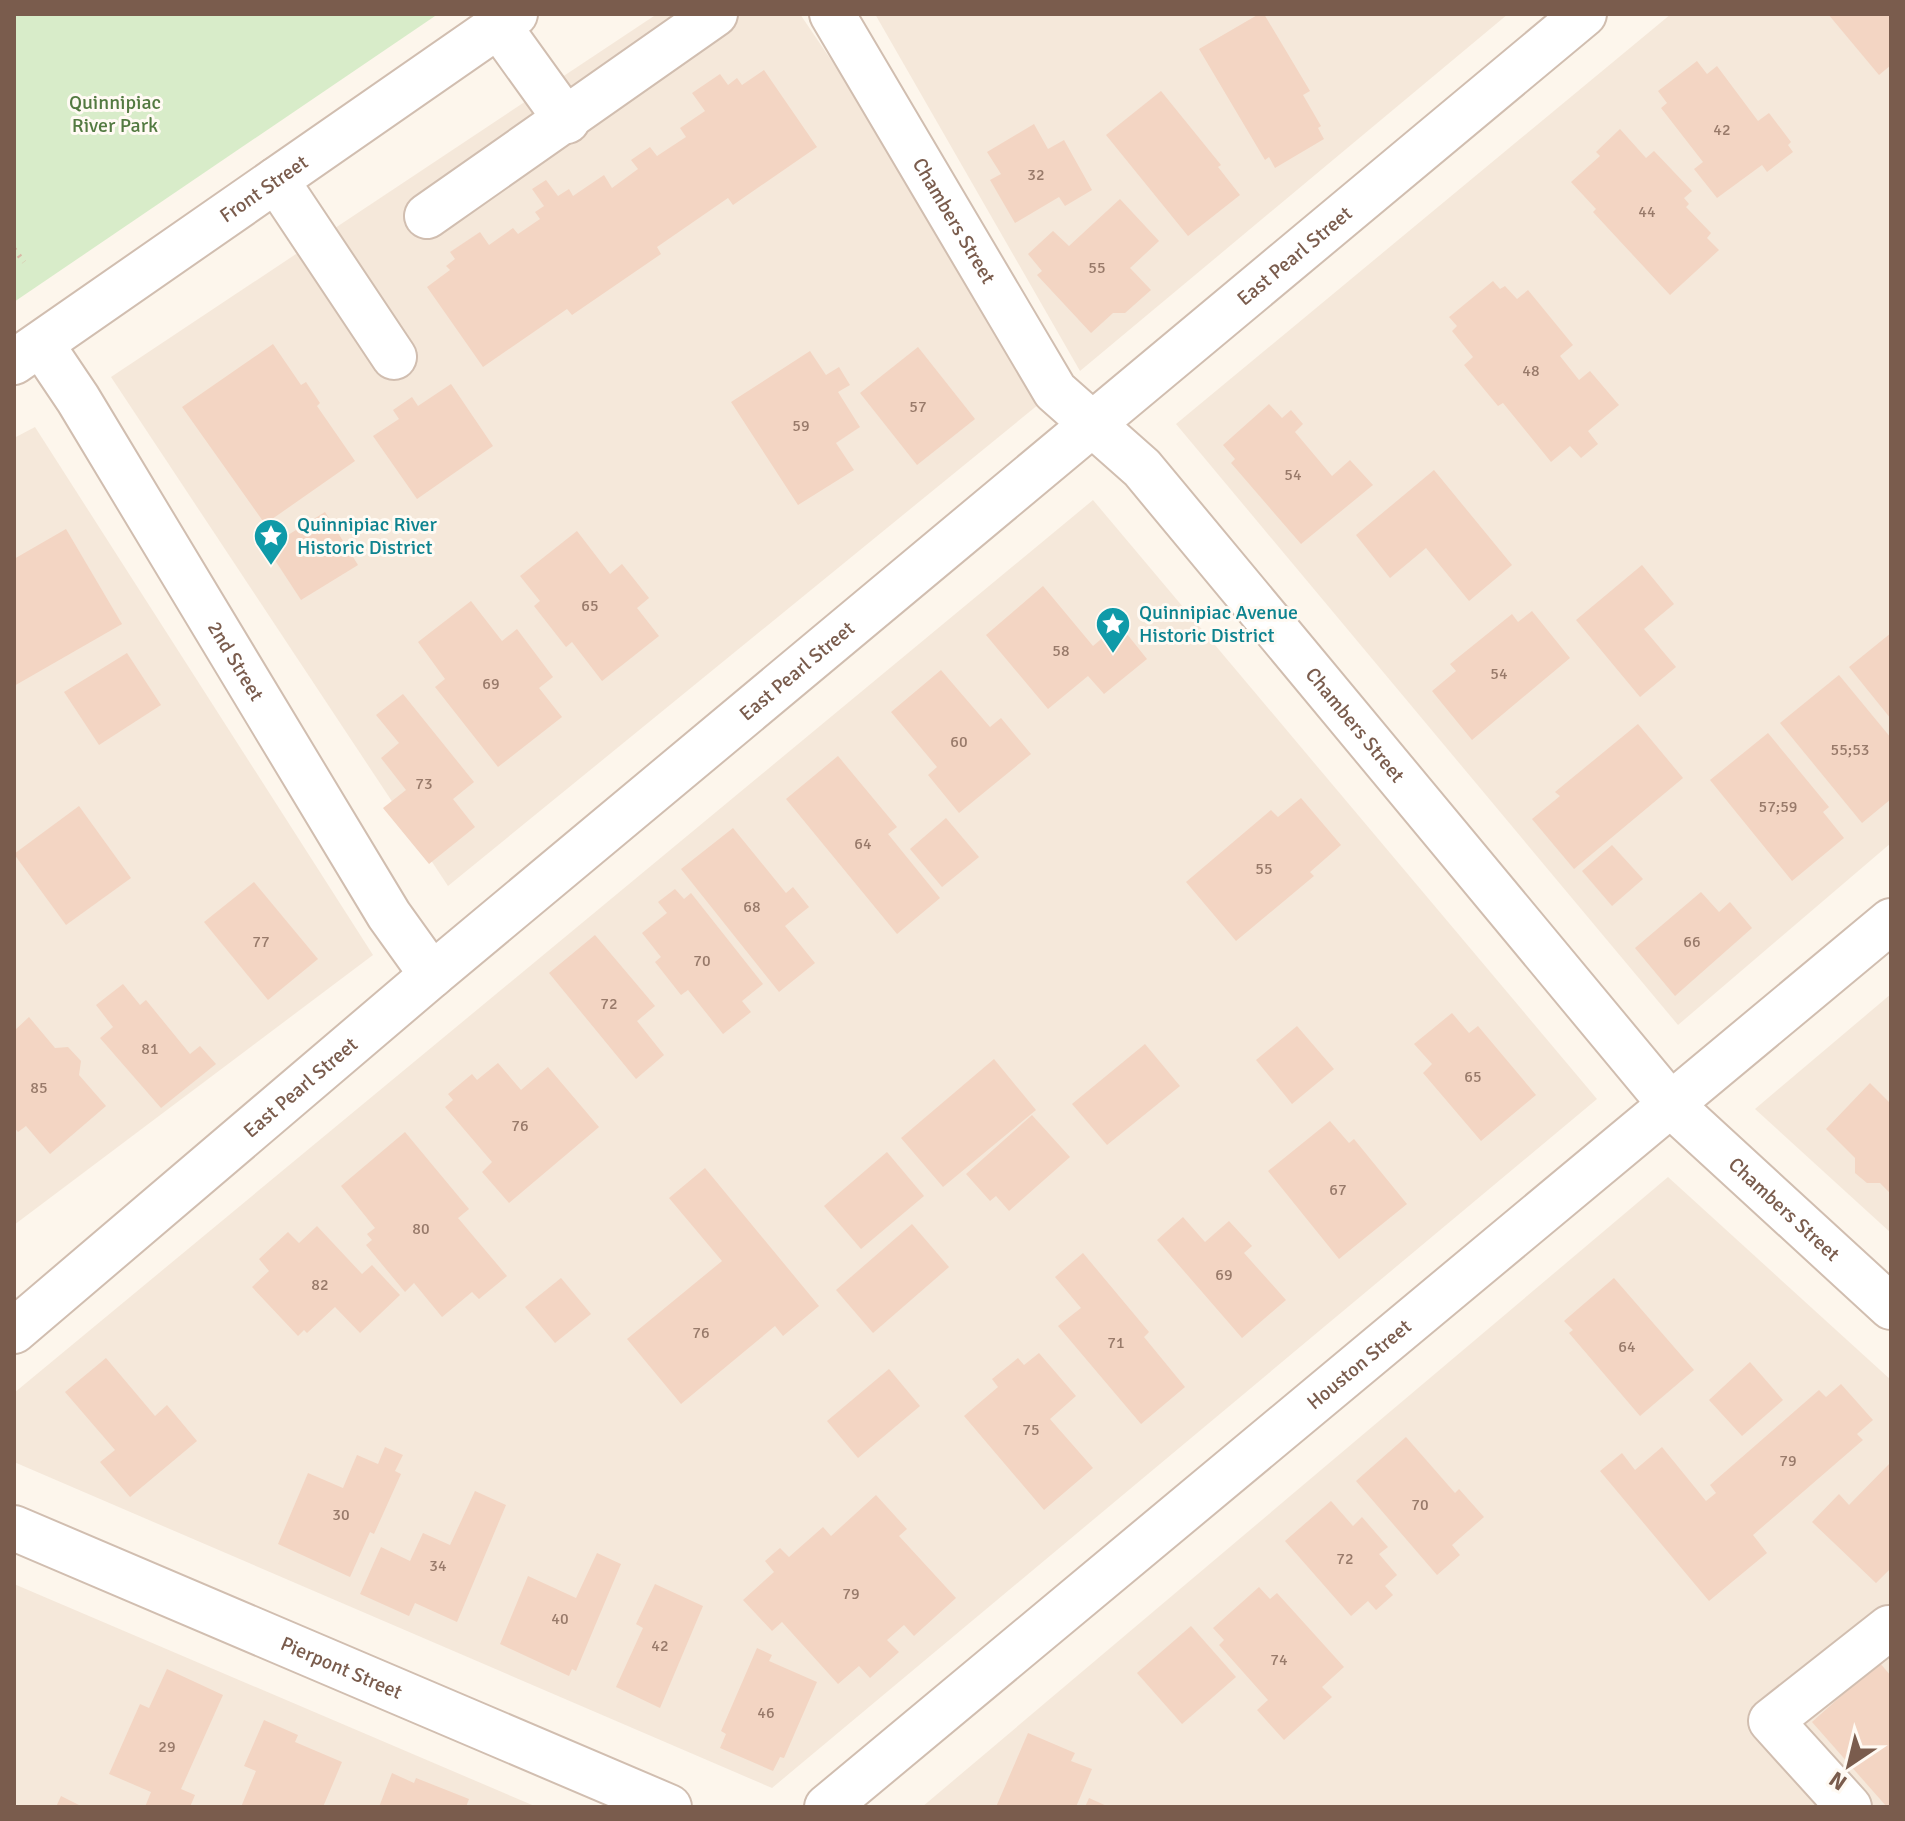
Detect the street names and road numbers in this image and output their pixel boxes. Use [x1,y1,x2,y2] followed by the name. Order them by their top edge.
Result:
[215,150,313,228] street label: Front Street
[907,153,1001,288] street label: Chambers Street
[1232,201,1357,311] street label: East Pearl Street
[734,616,860,726] street label: East Pearl Street
[202,617,269,706] street label: 2nd Street
[1300,662,1410,788] street label: Chambers Street
[238,1032,363,1143] street label: East Pearl Street
[1723,1152,1845,1267] street label: Chambers Street
[1302,1314,1416,1415] street label: Houston Street
[277,1631,406,1705] street label: Pierpont Street

